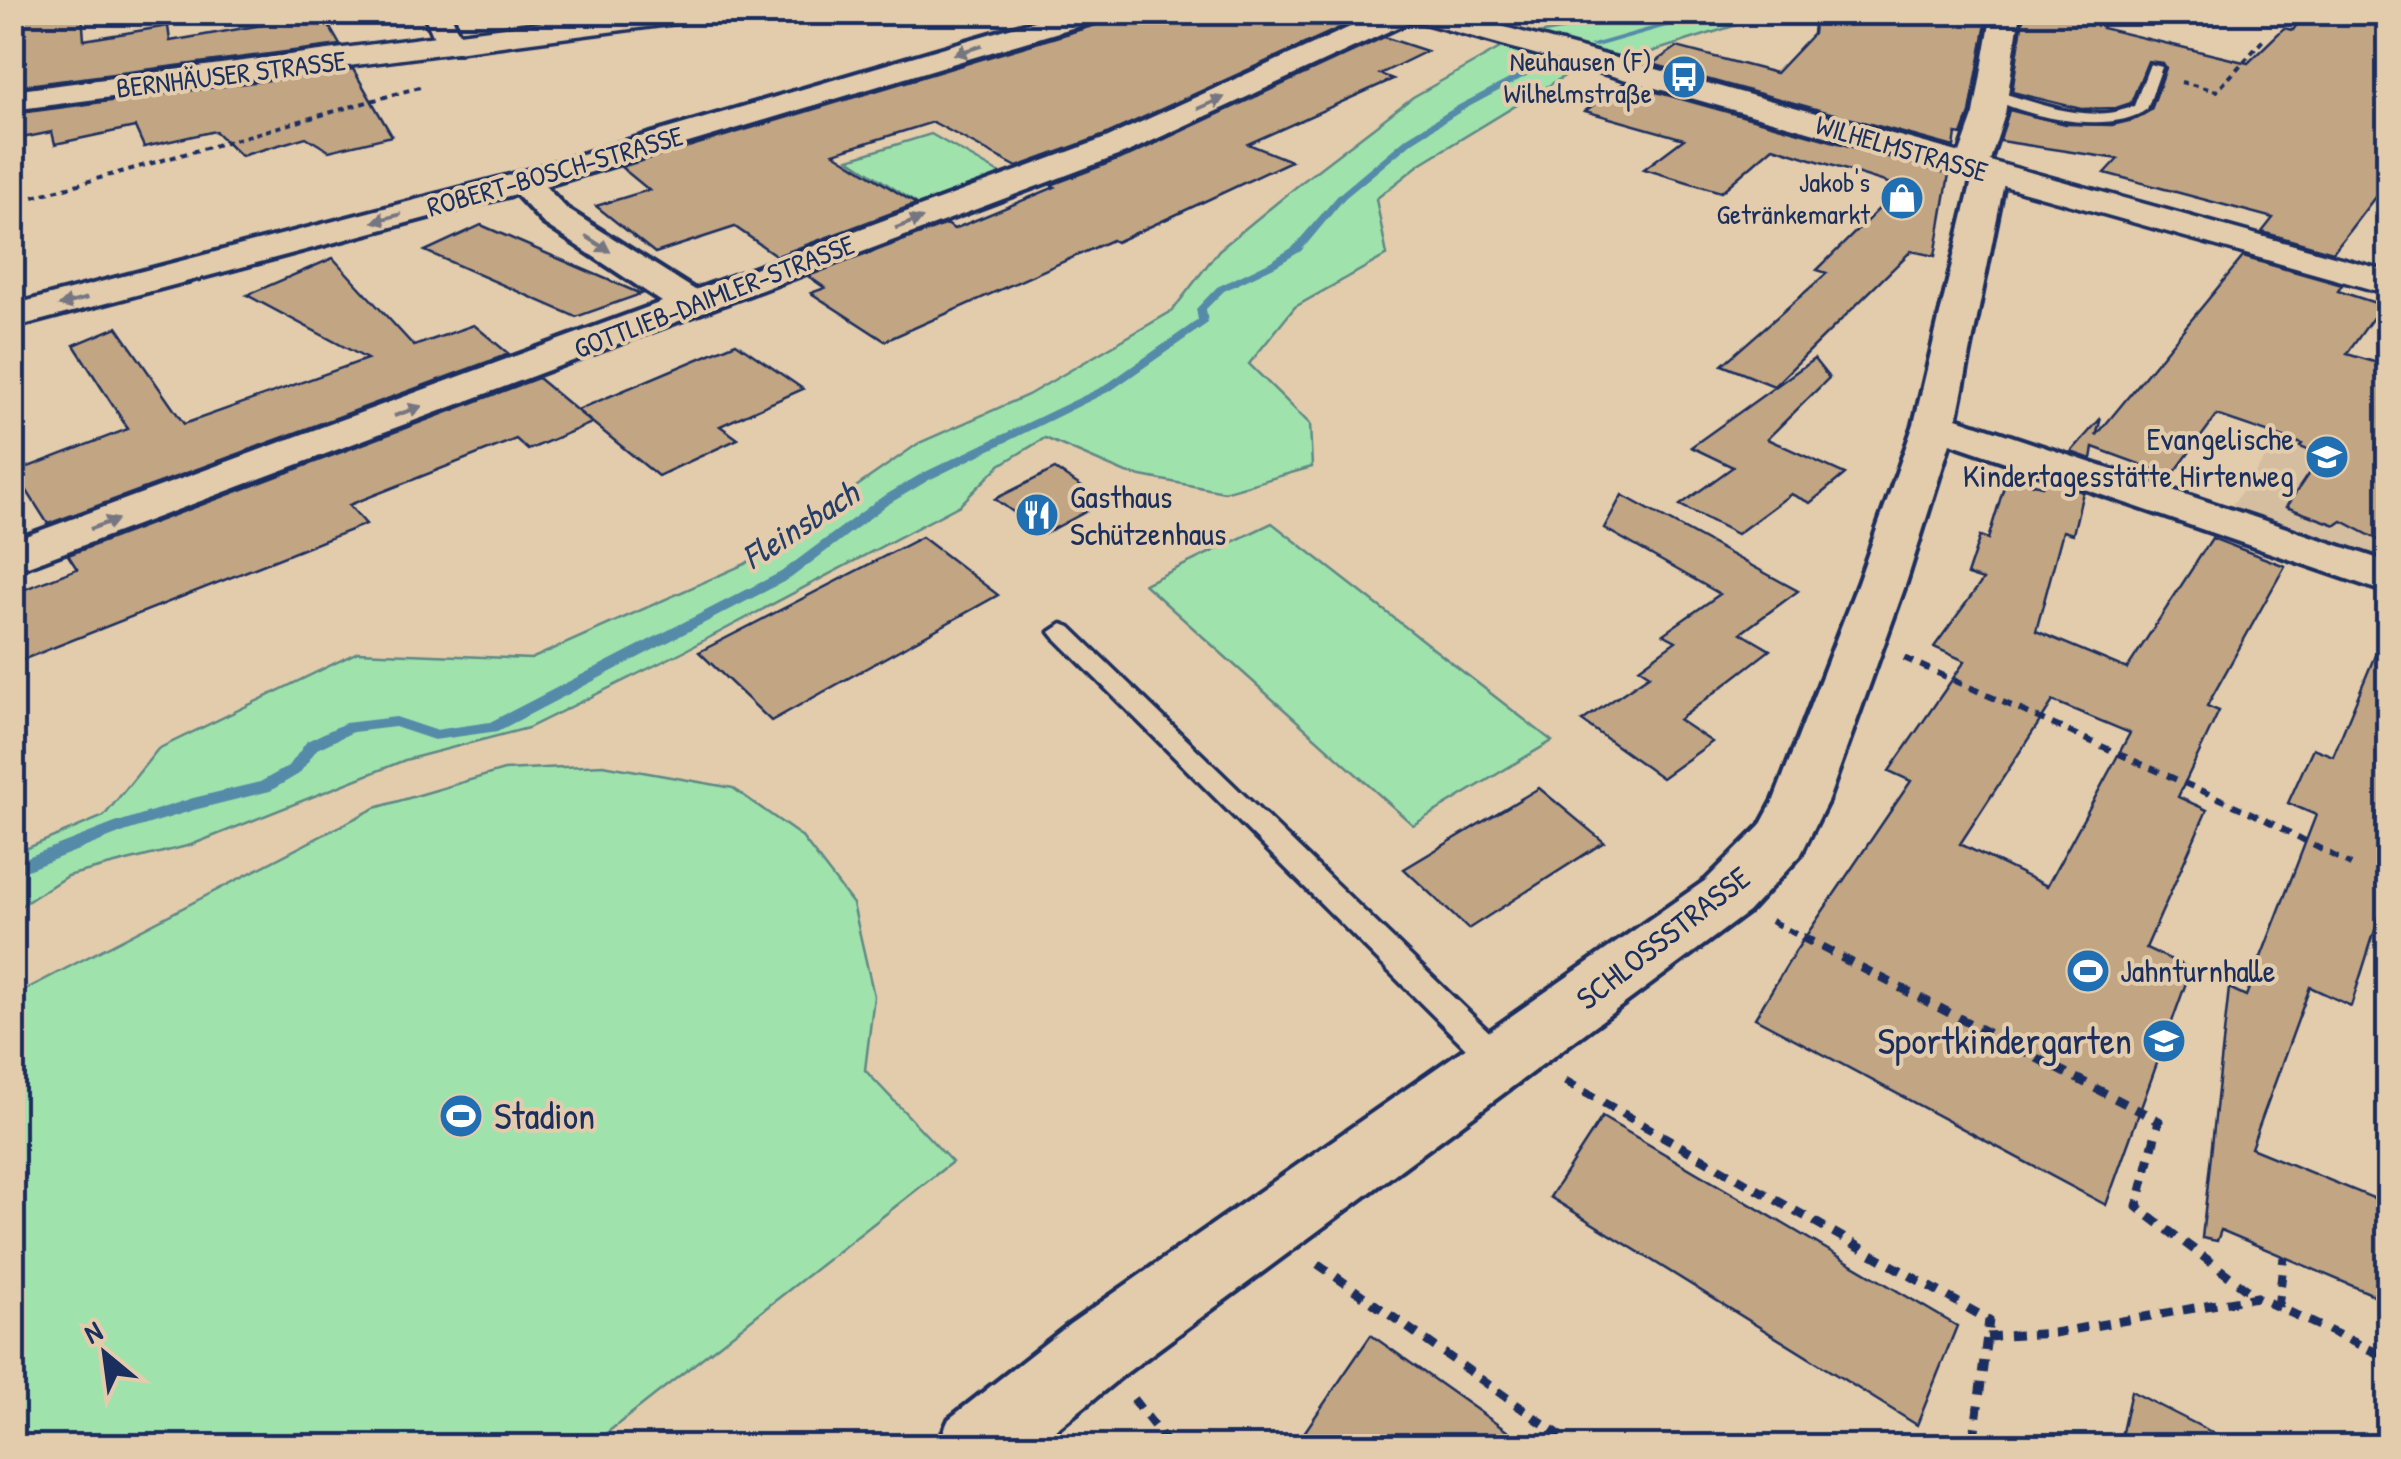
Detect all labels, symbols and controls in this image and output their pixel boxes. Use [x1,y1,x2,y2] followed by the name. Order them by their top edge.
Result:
[114,41,348,107] street label: BERNHÄUSER STRASSE
[1504,42,1652,112] place label: Neuhausen (F) Wilhelmstraße
[952,43,983,58] one-way arrow
[1661,54,1707,100] bus stop icon: Neuhausen (F) Wilhelmstraße
[1196,95,1226,111] one-way arrow
[1812,105,1992,191] street label: WILHELMSTRASSE
[423,116,687,226] street label: ROBERT-BOSCH-STRASSE
[1717,163,1870,233] place label: Jakob's Getränkemarkt
[1879,175,1925,221] shop icon: Jakob's Getränkemarkt
[371,211,402,227] one-way arrow
[895,215,925,230] one-way arrow
[568,225,860,367] street label: GOTTLIEB-DAIMLER-STRASSE
[584,234,611,252] one-way arrow
[57,294,88,310] one-way arrow
[394,403,424,418] one-way arrow
[1963,417,2294,497] place label: Evangelische Kindertagesstätte Hirtenweg
[2304,434,2350,480] school or university icon: Evangelische Kindertagesstätte Hirtenweg
[732,468,869,580] water label: Fleinsbach
[1070,475,1226,555] place label: Gasthaus Schützenhaus
[1014,492,1060,538] restaurant icon: Gasthaus Schützenhaus
[89,516,119,531] one-way arrow
[1567,856,1759,1019] street label: SCHLOSSSTRASSE
[2065,948,2111,994] sports icon: Jahnturnhalle
[2120,949,2276,992] place label: Jahnturnhalle
[1877,1014,2132,1066] place label: Sportkindergarten
[2141,1018,2187,1064] school or university icon: Sportkindergarten
[494,1089,595,1141] place label: Stadion
[438,1093,484,1139] sports icon: Stadion
[55,1304,155,1404] north arrow
[77,1312,109,1352] text: N

